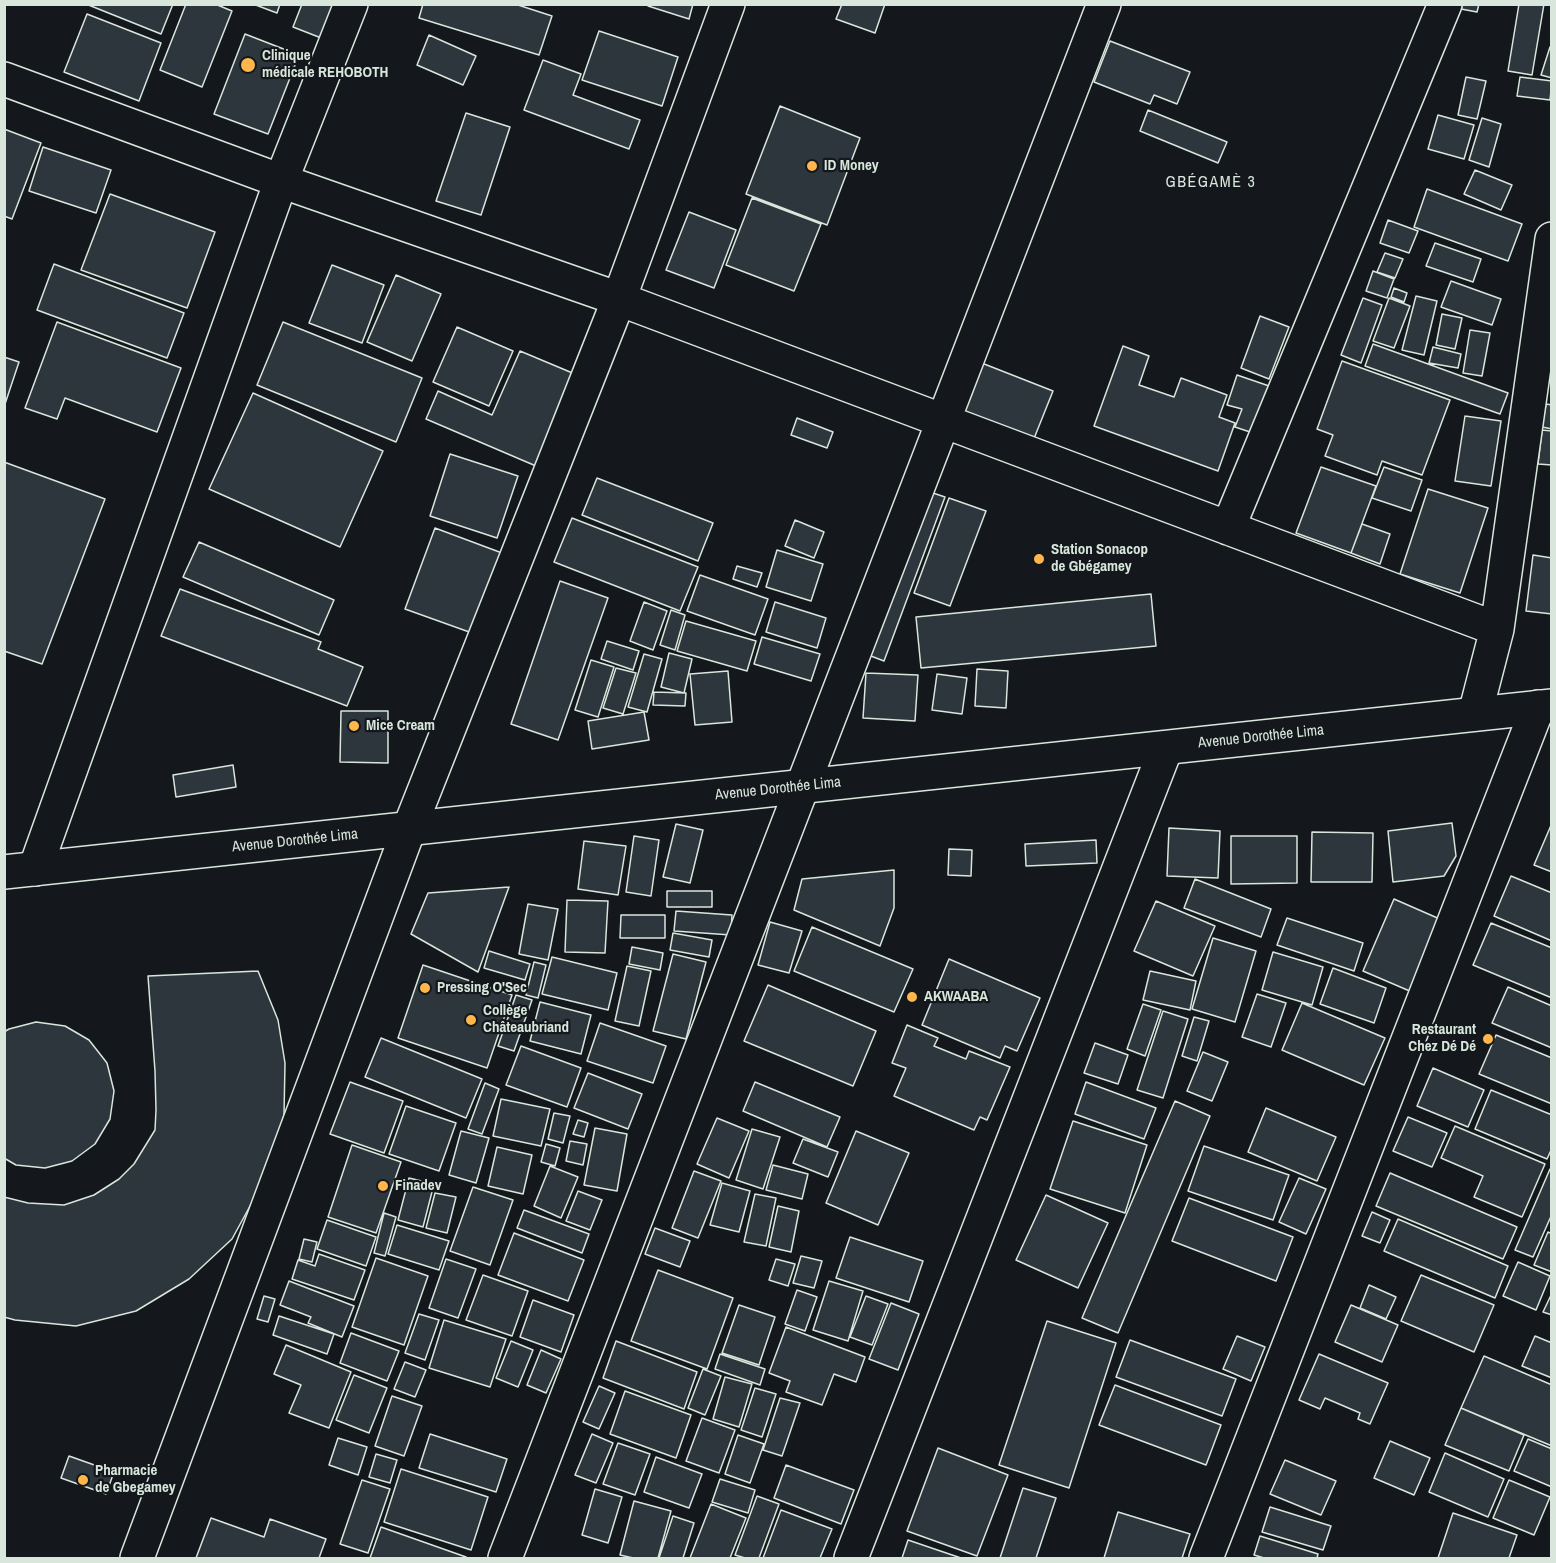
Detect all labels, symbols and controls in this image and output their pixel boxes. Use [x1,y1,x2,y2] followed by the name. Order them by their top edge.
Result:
[262,47,388,82] place label: Clinique médicale REHOBOTH
[239,56,257,74] marker: Clinique médicale REHOBOTH
[824,157,879,175] place label: ID Money
[805,159,819,173] marker: ID Money
[1166,173,1256,193] district label: GBÉGAMÈ 3
[1051,541,1148,576] place label: Station Sonacop de Gbégamey
[1032,552,1046,566] marker: Station Sonacop de Gbégamey
[366,717,435,735] place label: Mice Cream
[347,719,361,733] marker: Mice Cream
[1197,721,1325,753] street label: Avenue Dorothée Lima
[714,773,842,805] street label: Avenue Dorothée Lima
[231,825,359,857] street label: Avenue Dorothée Lima
[437,979,527,997] place label: Pressing O'Sec
[418,981,432,995] marker: Pressing O'Sec
[924,988,988,1006] place label: AKWAABA
[905,990,919,1004] marker: AKWAABA
[483,1002,569,1037] place label: Collège Châteaubriand
[464,1013,478,1027] marker: Collège Châteaubriand
[1408,1021,1476,1056] place label: Restaurant Chez Dé Dé
[1481,1032,1495,1046] marker: Restaurant Chez Dé Dé
[395,1177,441,1195] place label: Finadev
[376,1179,390,1193] marker: Finadev
[95,1462,176,1497] place label: Pharmacie de Gbegamey
[76,1473,90,1487] marker: Pharmacie de Gbegamey

